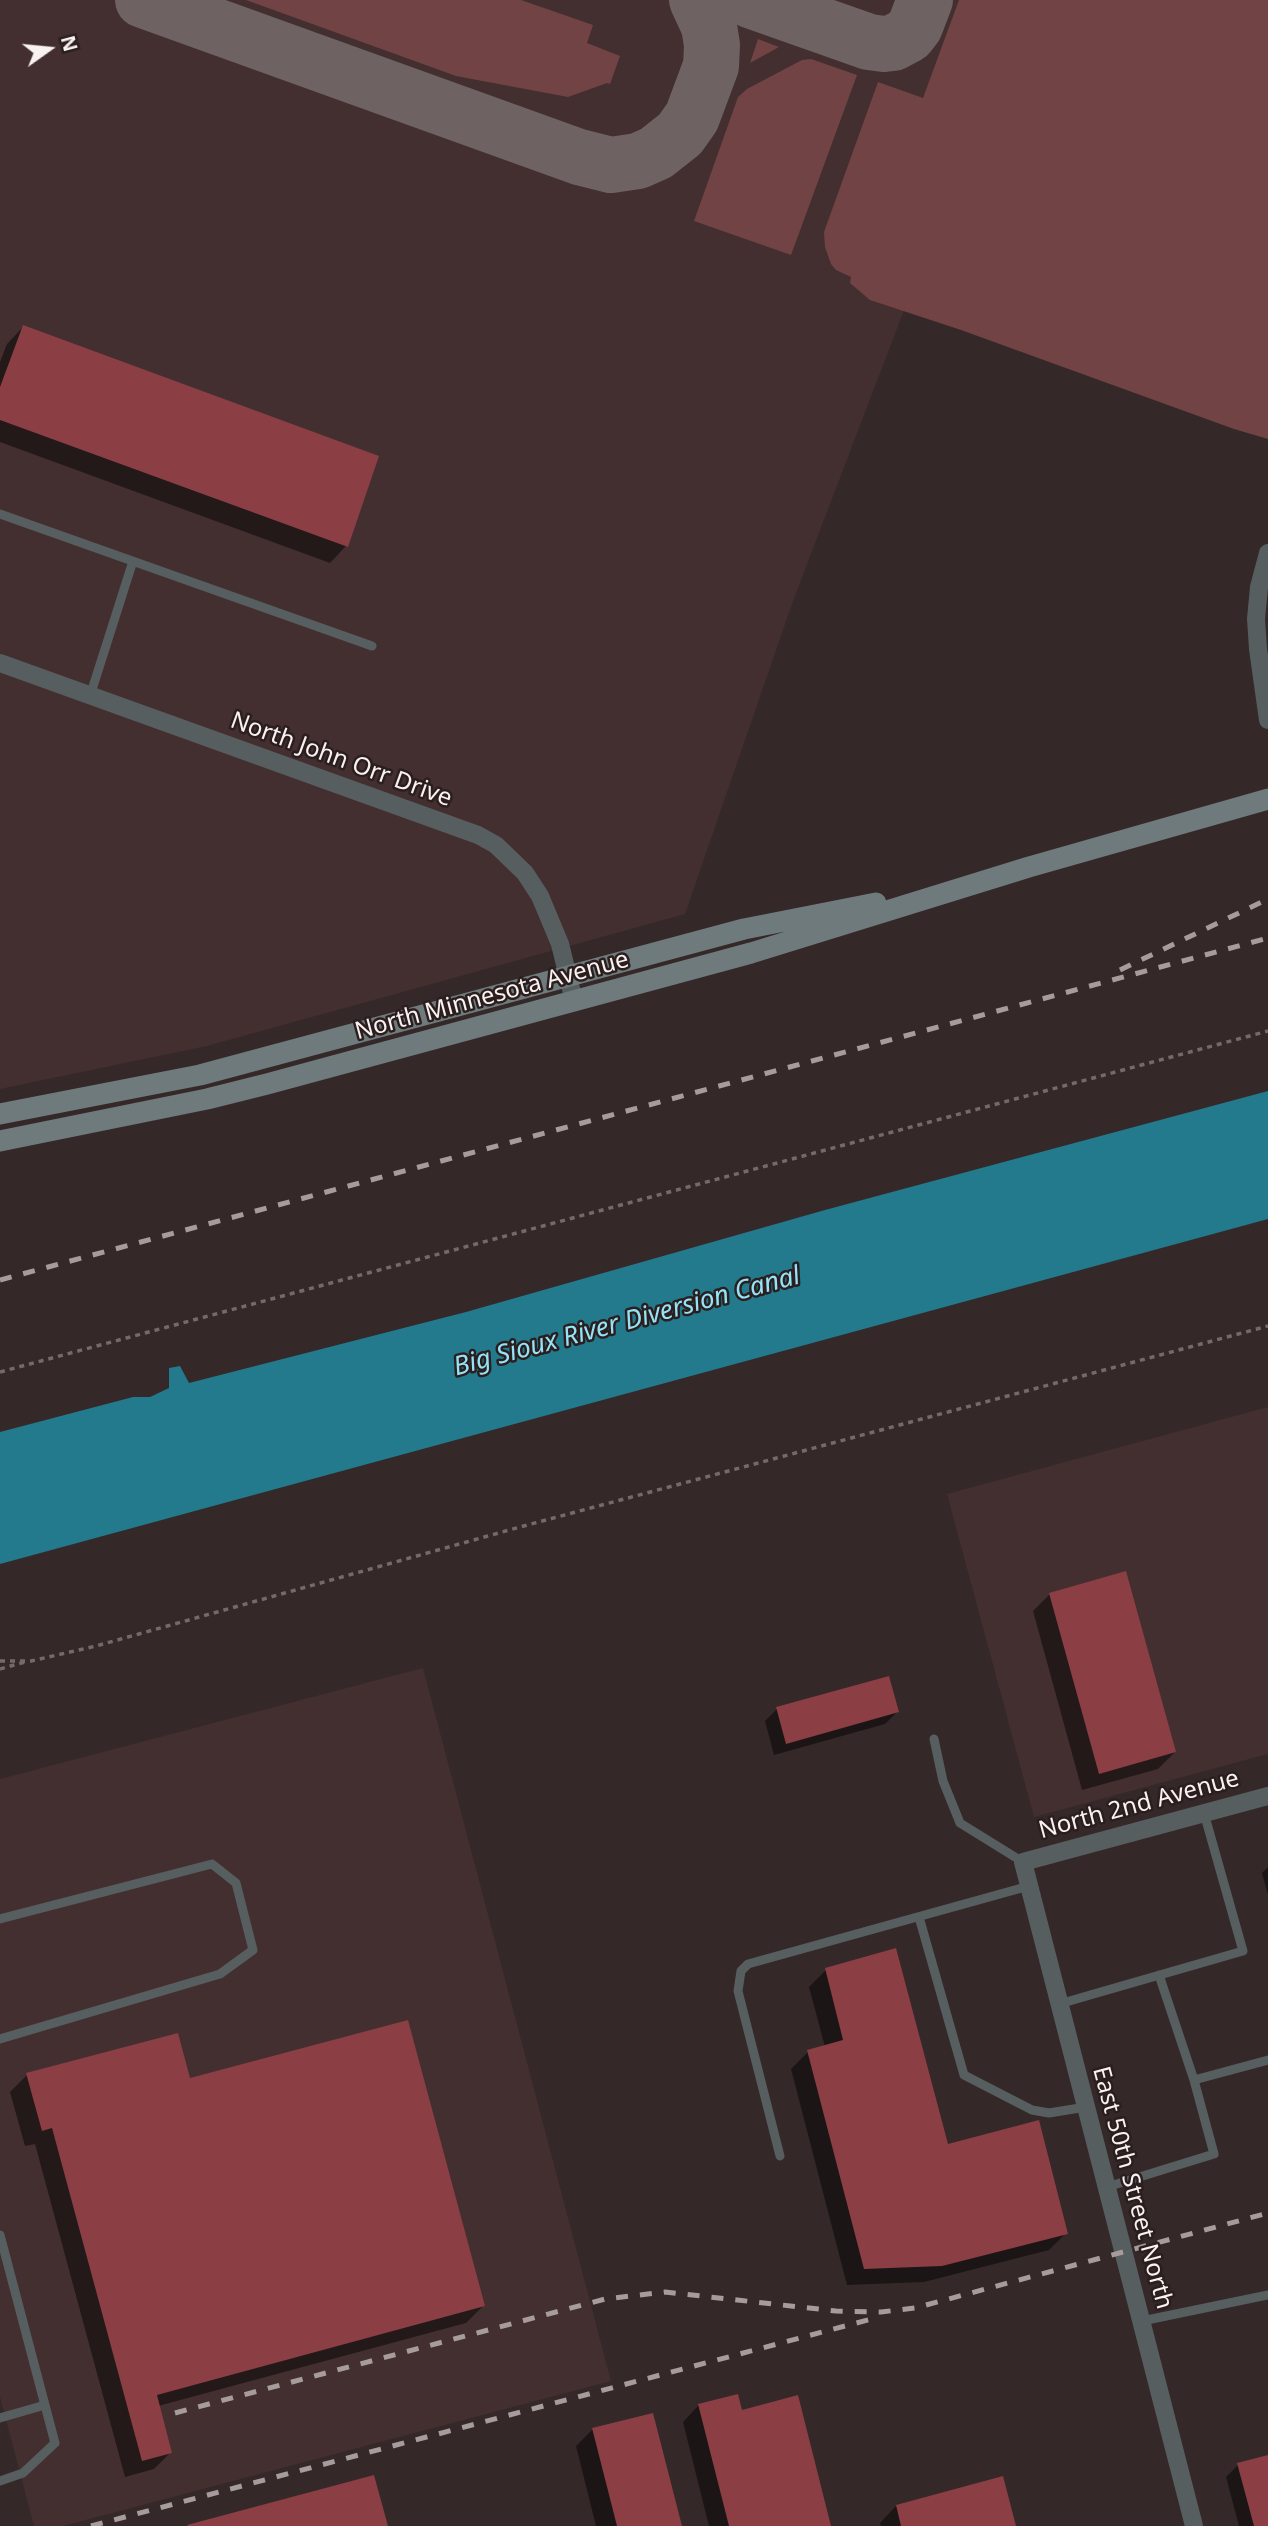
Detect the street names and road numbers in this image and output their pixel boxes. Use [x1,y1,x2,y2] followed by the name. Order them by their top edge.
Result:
[226,707,456,813] street label: North John Orr Drive
[352,946,632,1046] street label: North Minnesota Avenue
[1036,1764,1242,1846] street label: North 2nd Avenue
[1086,2064,1178,2312] street label: East 50th Street North

